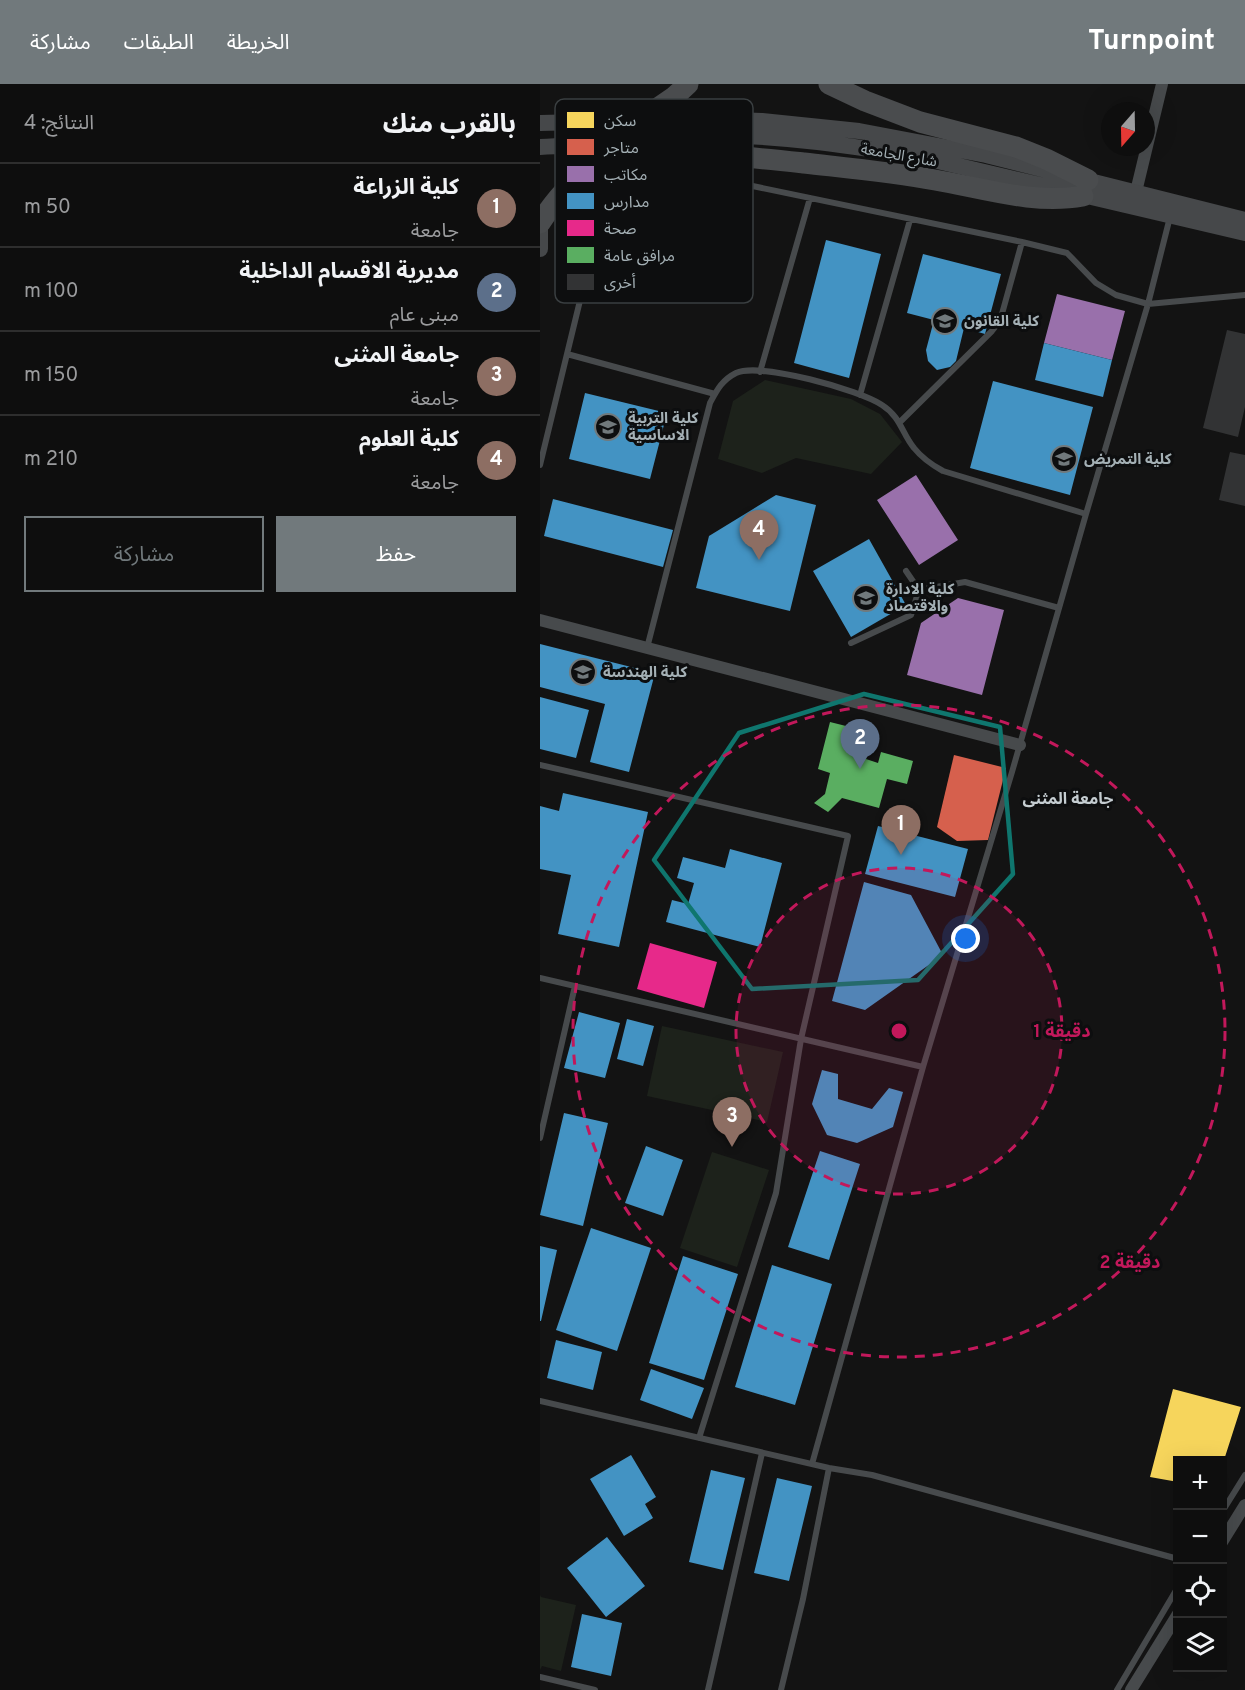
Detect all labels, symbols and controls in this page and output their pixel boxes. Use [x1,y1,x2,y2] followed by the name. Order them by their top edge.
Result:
[1088,24,1215,60] text: Turnpoint
[30,30,91,57] text: مشاركة
[124,30,194,57] text: الطبقات
[227,30,290,57] text: الخريطة
[555,99,753,303] legend
[1101,102,1155,156] north arrow
[383,109,516,142] text: بالقرب منك
[24,111,94,137] text: النتائج: 4
[604,112,636,132] text: سكن
[603,139,639,159] text: متاجر
[859,140,939,174] street label: شارع الجامعة
[604,166,647,186] text: مكاتب
[353,175,459,202] text: كلية الزراعة
[604,193,649,213] text: مدارس
[24,195,71,221] text: 50 m
[493,195,501,221] text: 1
[411,219,459,245] text: جامعة
[604,220,636,240] text: صحة
[604,247,675,267] text: مرافق عامة
[239,259,459,286] text: مديرية الاقسام الداخلية
[604,273,636,294] text: أخرى
[24,279,79,305] text: 100 m
[490,279,503,305] text: 2
[390,303,459,329] text: مبنى عام
[930,306,960,336] school or university icon: كلية القانون
[964,313,1039,332] place label: كلية القانون
[334,343,459,370] text: جامعة المثنى
[24,363,78,389] text: 150 m
[491,363,503,389] text: 3
[411,387,459,413] text: جامعة
[628,410,699,446] place label: كلية التربية الاساسية
[593,412,623,442] school or university icon: كلية التربية الاساسية
[359,427,459,454] text: كلية العلوم
[1049,444,1079,474] school or university icon: كلية التمريض
[24,447,78,473] text: 210 m
[490,447,503,473] text: 4
[1084,451,1172,470] place label: كلية التمريض
[411,471,459,497] text: جامعة
[740,510,778,560] pin: 4
[24,516,264,592] button: مشاركة
[276,516,516,592] button: حفظ
[886,581,954,617] place label: كلية الادارة والاقتصاد
[851,583,881,613] school or university icon: كلية الادارة والاقتصاد
[568,657,598,687] school or university icon: كلية الهندسة
[603,664,687,683] place label: كلية الهندسة
[840,720,880,769] pin: 2
[1023,790,1113,810] district label: جامعة المثنى
[882,806,920,855] pin: 1
[951,924,980,953] your location
[889,1021,909,1041] centre of rings
[1034,1021,1091,1044] text: 1 دقيقة
[712,1098,752,1147] pin: 3
[1100,1252,1160,1275] text: 2 دقيقة
[1173,1456,1227,1672] map controls
[1173,1456,1227,1510] button: +
[1173,1510,1227,1564] button: −
[1173,1564,1227,1618] button: locate
[1173,1618,1227,1672] button: layers

